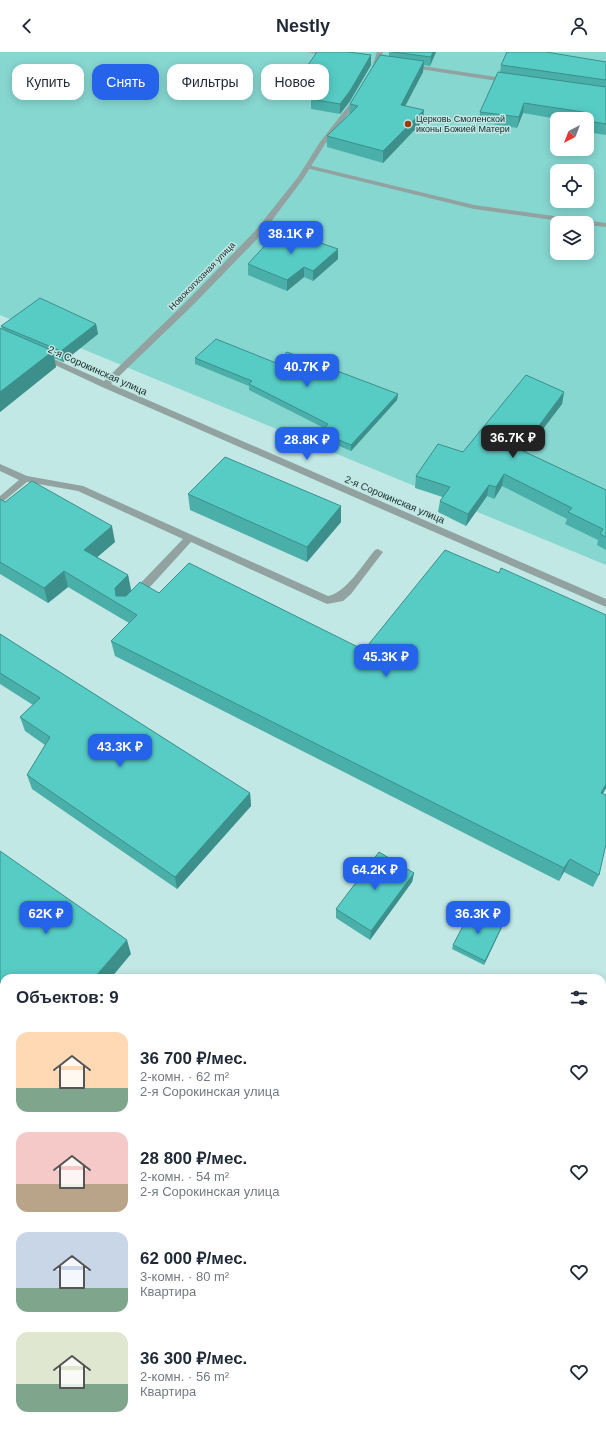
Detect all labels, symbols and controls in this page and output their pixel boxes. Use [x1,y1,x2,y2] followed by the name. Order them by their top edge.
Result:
[16,15,38,37] icon: back
[568,15,590,37] icon: person
[276,16,330,36] text: Nestly
[12,64,84,100] chip: Купить
[92,64,159,100] chip: Снять
[167,64,253,100] chip: Фильтры
[261,64,329,100] chip: Новое
[550,112,594,156] north arrow
[550,112,594,260] map controls
[416,114,510,134] place label: Церковь Смоленской иконы Божией Матери
[403,119,413,129] marker: Церковь Смоленской иконы Божией Матери
[550,164,594,208] button: locate
[550,216,594,260] button: layers
[254,221,328,255] pin: 38.1K ₽
[268,226,314,241] text: 38.1K ₽
[167,240,237,312] street label: Новоколхозная улица
[47,344,149,397] street label: 2-я Сорокинская улица
[270,354,344,388] pin: 40.7K ₽
[284,359,330,374] text: 40.7K ₽
[476,425,550,459] pin: 36.7K ₽
[270,427,344,461] pin: 28.8K ₽
[490,430,536,445] text: 36.7K ₽
[284,432,330,447] text: 28.8K ₽
[343,473,447,526] street label: 2-я Сорокинская улица
[349,644,423,678] pin: 45.3K ₽
[363,649,409,664] text: 45.3K ₽
[83,734,157,768] pin: 43.3K ₽
[97,739,143,754] text: 43.3K ₽
[338,857,412,891] pin: 64.2K ₽
[352,862,398,877] text: 64.2K ₽
[18,901,74,935] pin: 62K ₽
[441,901,515,935] pin: 36.3K ₽
[28,906,64,921] text: 62K ₽
[455,906,501,921] text: 36.3K ₽
[568,987,590,1009] icon: filters
[16,988,119,1007] text: Объектов: 9
[48,1048,96,1096] icon: home
[140,1049,247,1068] text: 36 700 ₽/мес.
[568,1061,590,1083] icon: heart
[140,1069,229,1084] text: 2-комн. · 62 m²
[140,1084,280,1099] text: 2-я Сорокинская улица
[48,1148,96,1196] icon: home
[140,1149,247,1168] text: 28 800 ₽/мес.
[568,1161,590,1183] icon: heart
[140,1169,229,1184] text: 2-комн. · 54 m²
[140,1184,280,1199] text: 2-я Сорокинская улица
[48,1248,96,1296] icon: home
[140,1249,247,1268] text: 62 000 ₽/мес.
[568,1261,590,1283] icon: heart
[140,1269,229,1284] text: 3-комн. · 80 m²
[140,1284,196,1299] text: Квартира
[48,1348,96,1396] icon: home
[140,1349,247,1368] text: 36 300 ₽/мес.
[568,1361,590,1383] icon: heart
[140,1369,229,1384] text: 2-комн. · 56 m²
[140,1384,196,1399] text: Квартира

